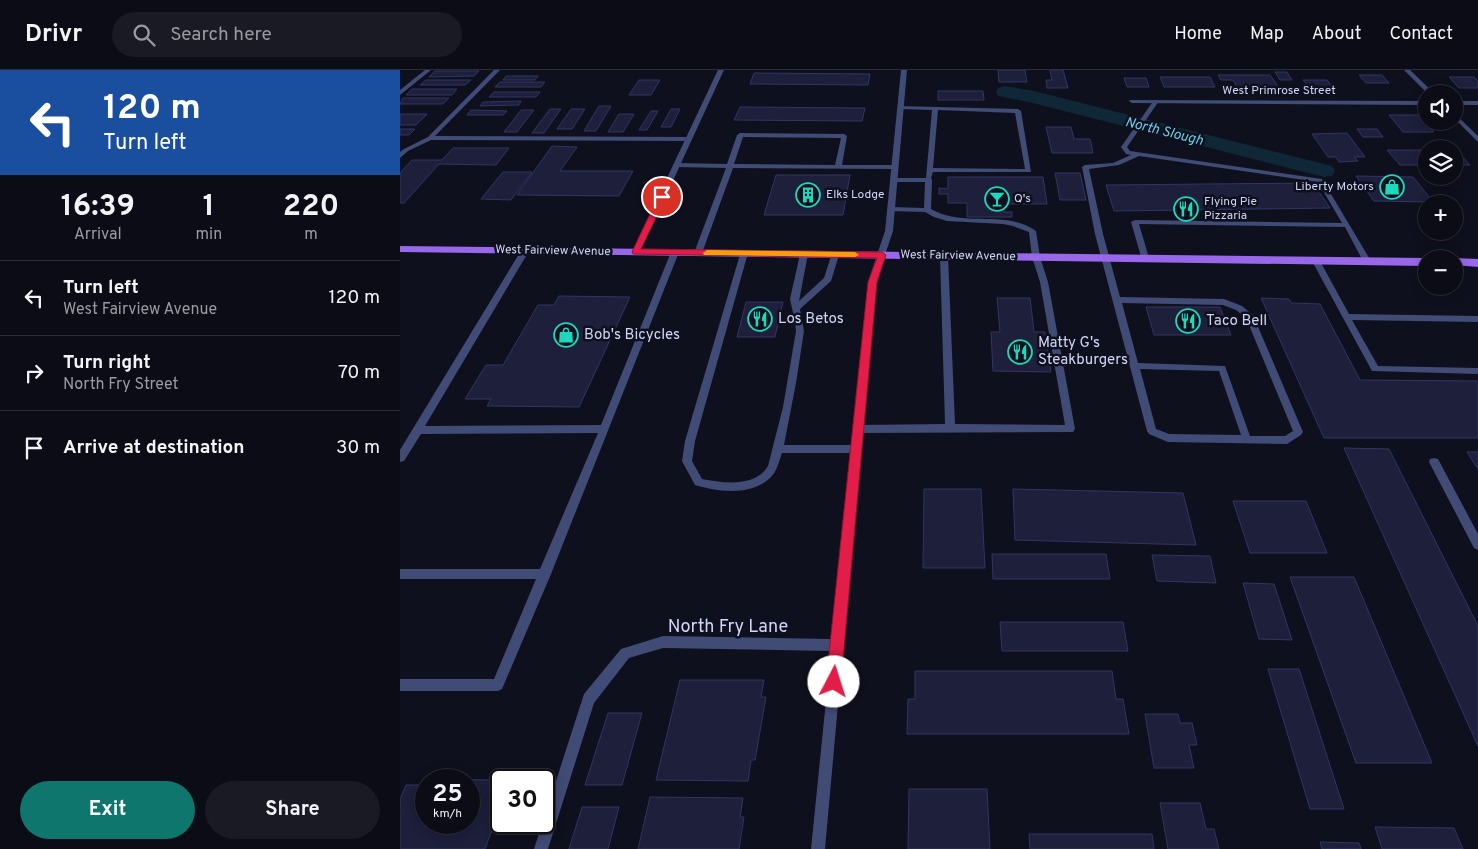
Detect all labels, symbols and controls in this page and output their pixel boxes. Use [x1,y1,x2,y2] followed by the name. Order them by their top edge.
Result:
[112,12,462,57] search box
[25,20,82,50] text: Drivr
[130,21,158,49] icon: search
[170,23,272,47] text: Search here
[1174,23,1222,46] text: Home
[1250,23,1284,46] text: Map
[1312,23,1361,46] text: About
[1389,23,1453,46] text: Contact
[1222,83,1336,99] street label: West Primrose Street
[1418,85,1463,295] map controls
[1418,85,1463,130] button: sound
[103,87,201,131] text: 120 m
[20,90,85,155] icon: left
[1123,114,1205,150] water label: North Slough
[103,130,186,157] text: Turn left
[1418,140,1463,185] button: layers
[1379,174,1405,200] shop icon: Liberty Motors
[641,176,683,218] pin
[1295,179,1374,195] place label: Liberty Motors
[795,182,821,208] building icon: Elks Lodge
[648,183,676,211] icon: arrive
[984,186,1010,212] bar icon: Q's
[826,187,884,203] place label: Elks Lodge
[61,189,135,226] text: 16:39
[203,189,215,226] text: 1
[283,189,339,226] text: 220
[1014,191,1031,207] place label: Q's
[1204,194,1257,224] place label: Flying Pie Pizzaria
[1418,195,1463,240] button: +
[1173,196,1199,222] restaurant icon: Flying Pie Pizzaria
[74,225,122,245] text: Arrival
[196,225,222,245] text: min
[304,225,318,245] text: m
[495,242,611,260] street label: West Fairview Avenue
[900,247,1016,265] street label: West Fairview Avenue
[1418,250,1463,295] button: −
[63,276,139,300] text: Turn left
[20,284,48,312] icon: left
[329,286,380,310] text: 120 m
[63,300,217,320] text: West Fairview Avenue
[747,306,773,332] restaurant icon: Los Betos
[1175,308,1201,334] restaurant icon: Taco Bell
[778,310,844,329] place label: Los Betos
[1206,312,1267,331] place label: Taco Bell
[553,322,579,348] shop icon: Bob's Bicycles
[584,326,680,345] place label: Bob's Bicycles
[1038,334,1128,370] place label: Matty G's Steakburgers
[1007,339,1033,365] restaurant icon: Matty G's Steakburgers
[63,351,151,375] text: Turn right
[20,359,48,387] icon: right
[338,361,380,385] text: 70 m
[63,375,179,395] text: North Fry Street
[20,434,48,462] icon: arrive
[63,436,244,460] text: Arrive at destination
[336,436,380,460] text: 30 m
[668,616,788,639] street label: North Fry Lane
[807,655,859,707] position arrow
[490,769,555,834] speed limit sign: 30
[432,779,463,811] text: 25
[20,781,195,839] button: Exit
[205,781,380,839] button: Share
[433,806,462,822] text: km/h

